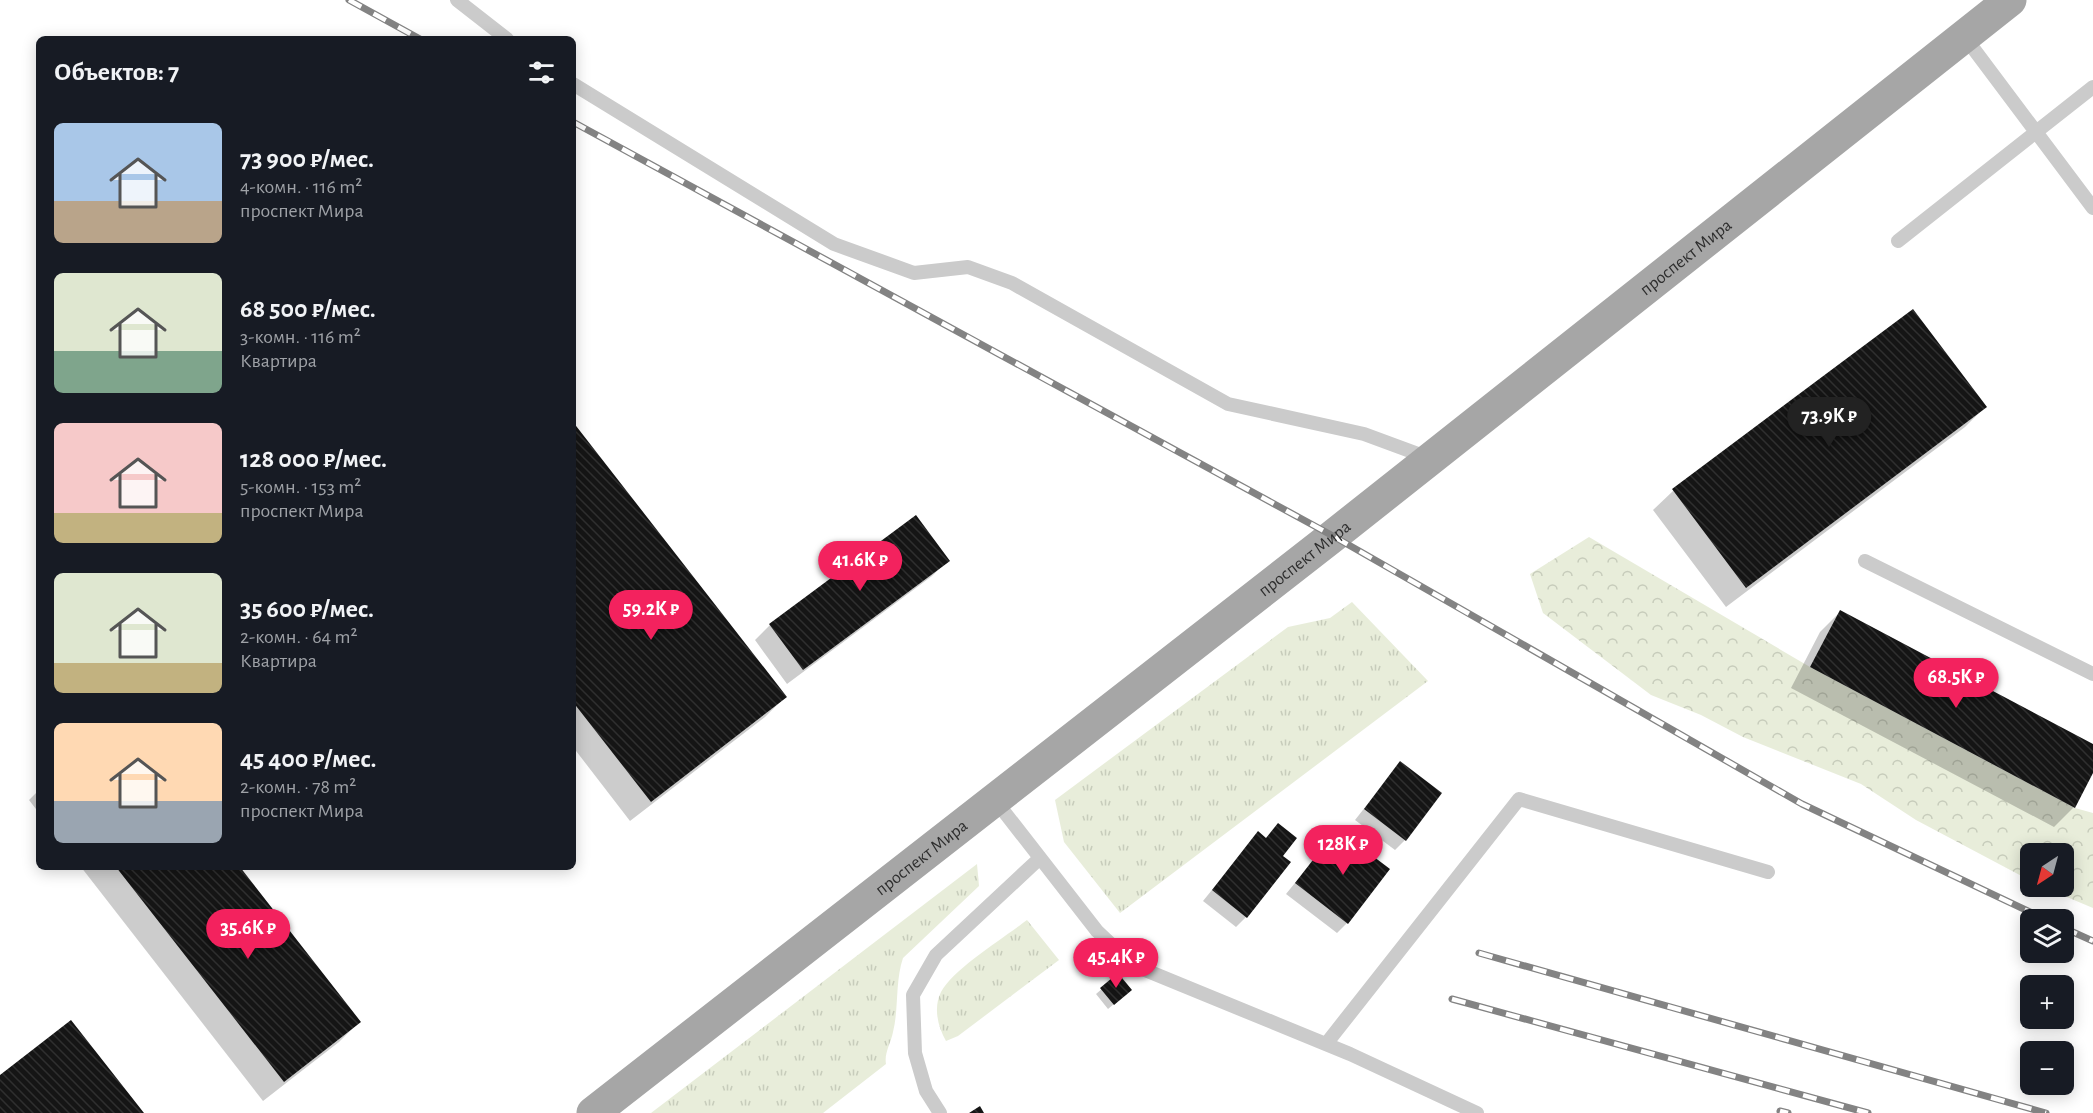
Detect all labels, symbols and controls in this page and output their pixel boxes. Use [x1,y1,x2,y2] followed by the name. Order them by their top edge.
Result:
[525,56,558,89] icon: filters
[54,59,179,85] text: Объектов: 7
[240,146,374,172] text: 73 900 ₽/мес.
[102,147,174,219] icon: home
[240,177,362,197] text: 4-комн. · 116 m²
[240,201,364,221] text: проспект Мира
[1637,216,1735,299] street label: проспект Мира
[240,296,376,322] text: 68 500 ₽/мес.
[102,297,174,369] icon: home
[240,327,361,347] text: 3-комн. · 116 m²
[240,351,317,371] text: Квартира
[1774,397,1884,448] pin: 73.9K ₽
[1801,406,1857,426] text: 73.9K ₽
[240,446,387,472] text: 128 000 ₽/мес.
[102,447,174,519] icon: home
[240,477,361,497] text: 5-комн. · 153 m²
[240,501,364,521] text: проспект Мира
[1256,518,1354,600] street label: проспект Мира
[805,541,915,592] pin: 41.6K ₽
[832,550,888,570] text: 41.6K ₽
[596,590,706,641] pin: 59.2K ₽
[240,596,374,622] text: 35 600 ₽/мес.
[102,597,174,669] icon: home
[623,599,679,619] text: 59.2K ₽
[240,627,357,647] text: 2-комн. · 64 m²
[240,651,317,671] text: Квартира
[1901,658,2011,709] pin: 68.5K ₽
[1928,667,1984,687] text: 68.5K ₽
[240,746,376,772] text: 45 400 ₽/мес.
[102,747,174,819] icon: home
[240,777,356,797] text: 2-комн. · 78 m²
[240,801,364,821] text: проспект Мира
[872,817,971,899] street label: проспект Мира
[1294,825,1392,876] pin: 128K ₽
[1318,834,1368,854] text: 128K ₽
[2020,843,2074,897] north arrow
[2020,843,2074,1095] map controls
[193,909,303,960] pin: 35.6K ₽
[2020,909,2074,963] button: layers
[220,918,276,938] text: 35.6K ₽
[1061,938,1171,989] pin: 45.4K ₽
[1087,947,1145,967] text: 45.4K ₽
[2020,975,2074,1029] button: +
[2020,1041,2074,1095] button: −

